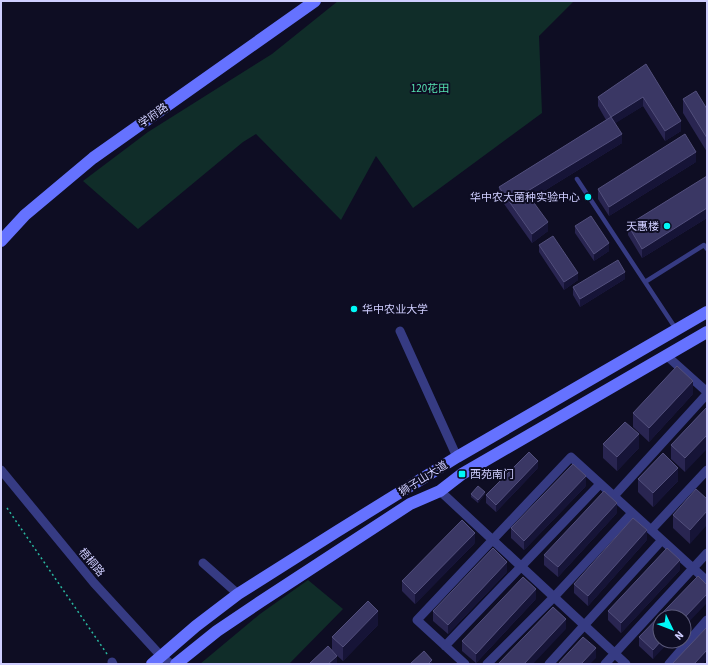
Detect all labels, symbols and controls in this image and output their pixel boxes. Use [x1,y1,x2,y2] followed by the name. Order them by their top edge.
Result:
[411,81,449,96] park label: 120花田
[135,100,171,131] street label: 学府路
[470,190,580,205] place label: 华中农大菌种实验中心
[583,192,593,202] marker: 华中农大菌种实验中心
[626,219,659,234] place label: 天惠楼
[662,221,672,231] marker: 天惠楼
[362,302,428,317] place label: 华中农业大学
[349,304,359,314] marker: 华中农业大学
[396,457,451,499] street label: 狮子山大道
[470,467,514,482] place label: 西苑南门
[457,469,467,479] marker: 西苑南门
[75,545,108,580] street label: 梧桐路
[652,609,692,649] north arrow
[671,628,687,643] text: N

